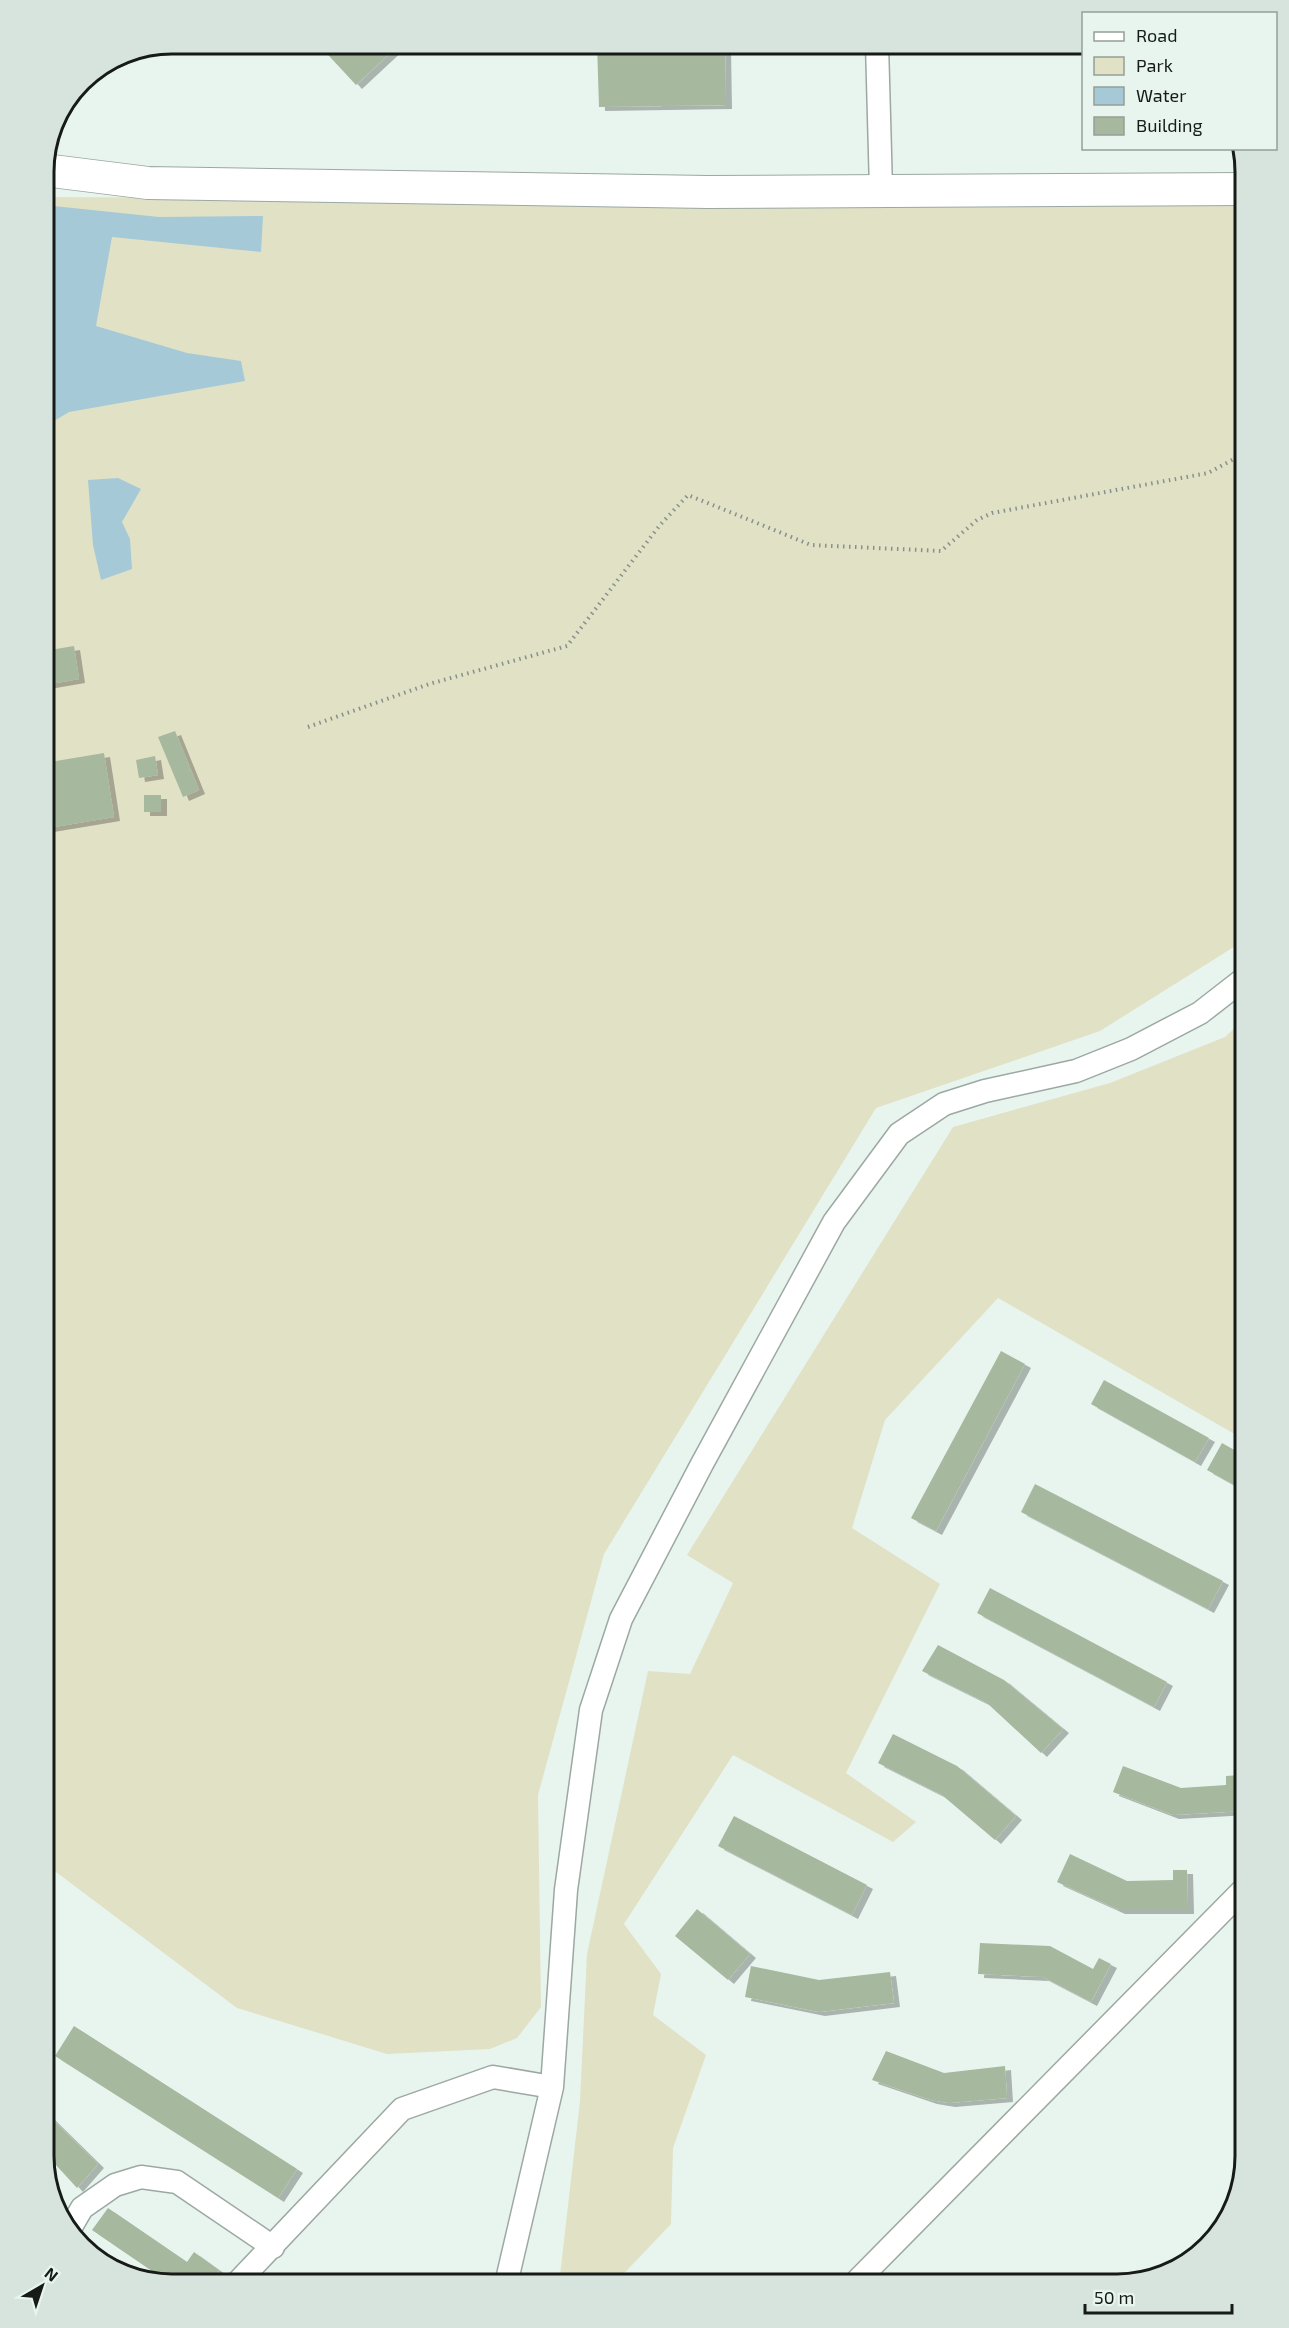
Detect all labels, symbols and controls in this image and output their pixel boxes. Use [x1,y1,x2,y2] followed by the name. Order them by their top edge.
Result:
[1082,12,1277,150] legend
[1136,24,1177,46] text: Road
[1136,54,1173,76] text: Park
[1136,84,1186,106] text: Water
[1136,114,1203,136] text: Building
[12,2256,72,2316] north arrow
[41,2263,62,2285] text: N
[1085,2277,1232,2315] scale bar
[1094,2286,1134,2308] text: 50 m

